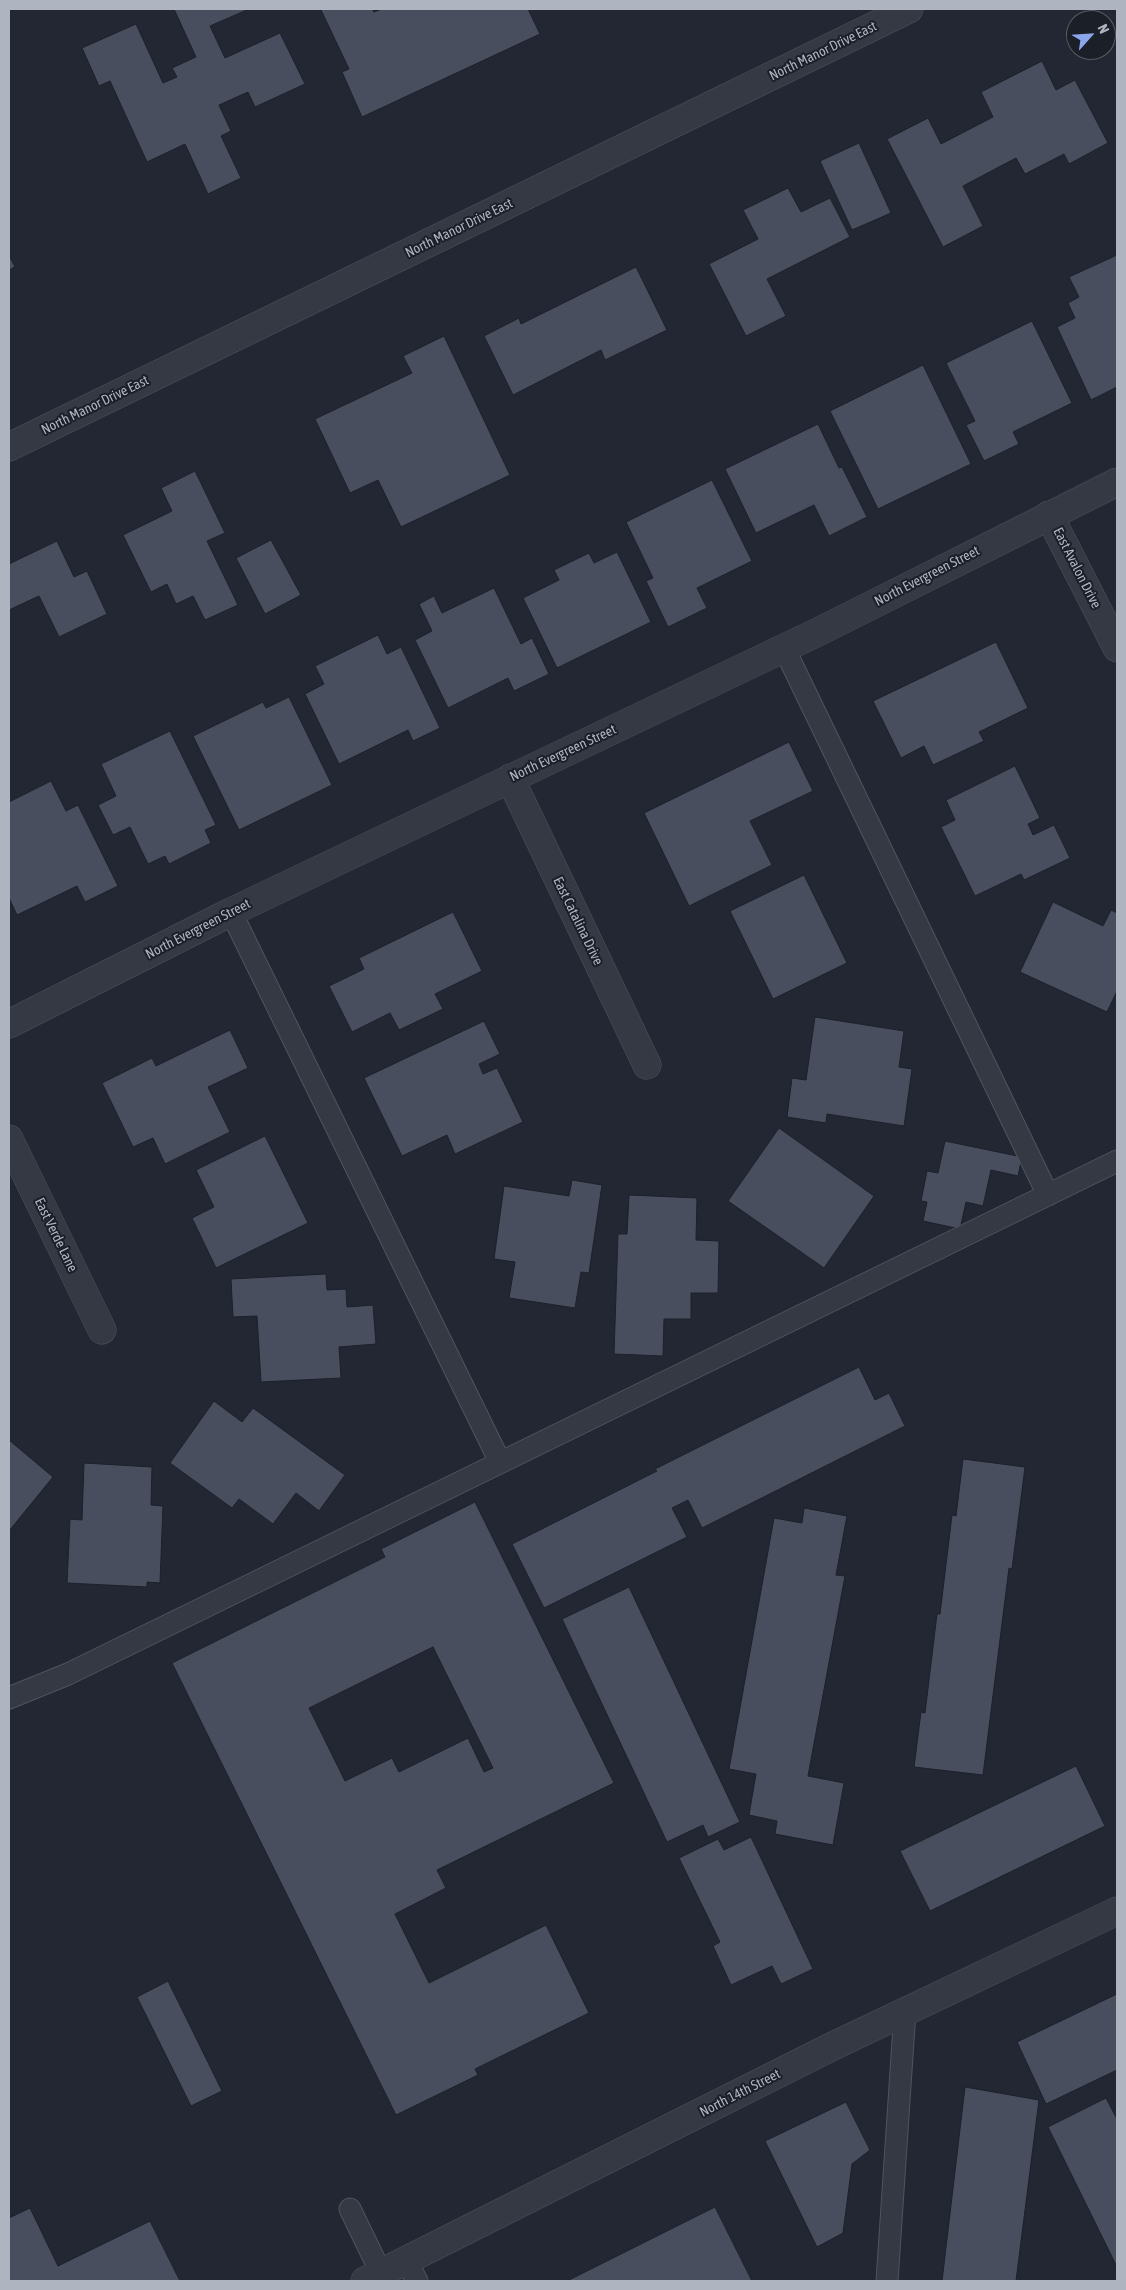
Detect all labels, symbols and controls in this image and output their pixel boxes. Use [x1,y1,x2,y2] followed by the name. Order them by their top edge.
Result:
[1066,10,1116,60] north arrow
[767,18,879,84] street label: North Manor Drive East
[1095,22,1113,36] text: N
[403,195,515,261] street label: North Manor Drive East
[39,372,151,438] street label: North Manor Drive East
[1049,525,1105,611] street label: East Avalon Drive
[872,542,982,610] street label: North Evergreen Street
[507,721,619,785] street label: North Evergreen Street
[549,874,607,968] street label: East Catalina Drive
[143,895,253,963] street label: North Evergreen Street
[31,1195,81,1275] street label: East Verde Lane
[697,2065,783,2121] street label: North 14th Street

